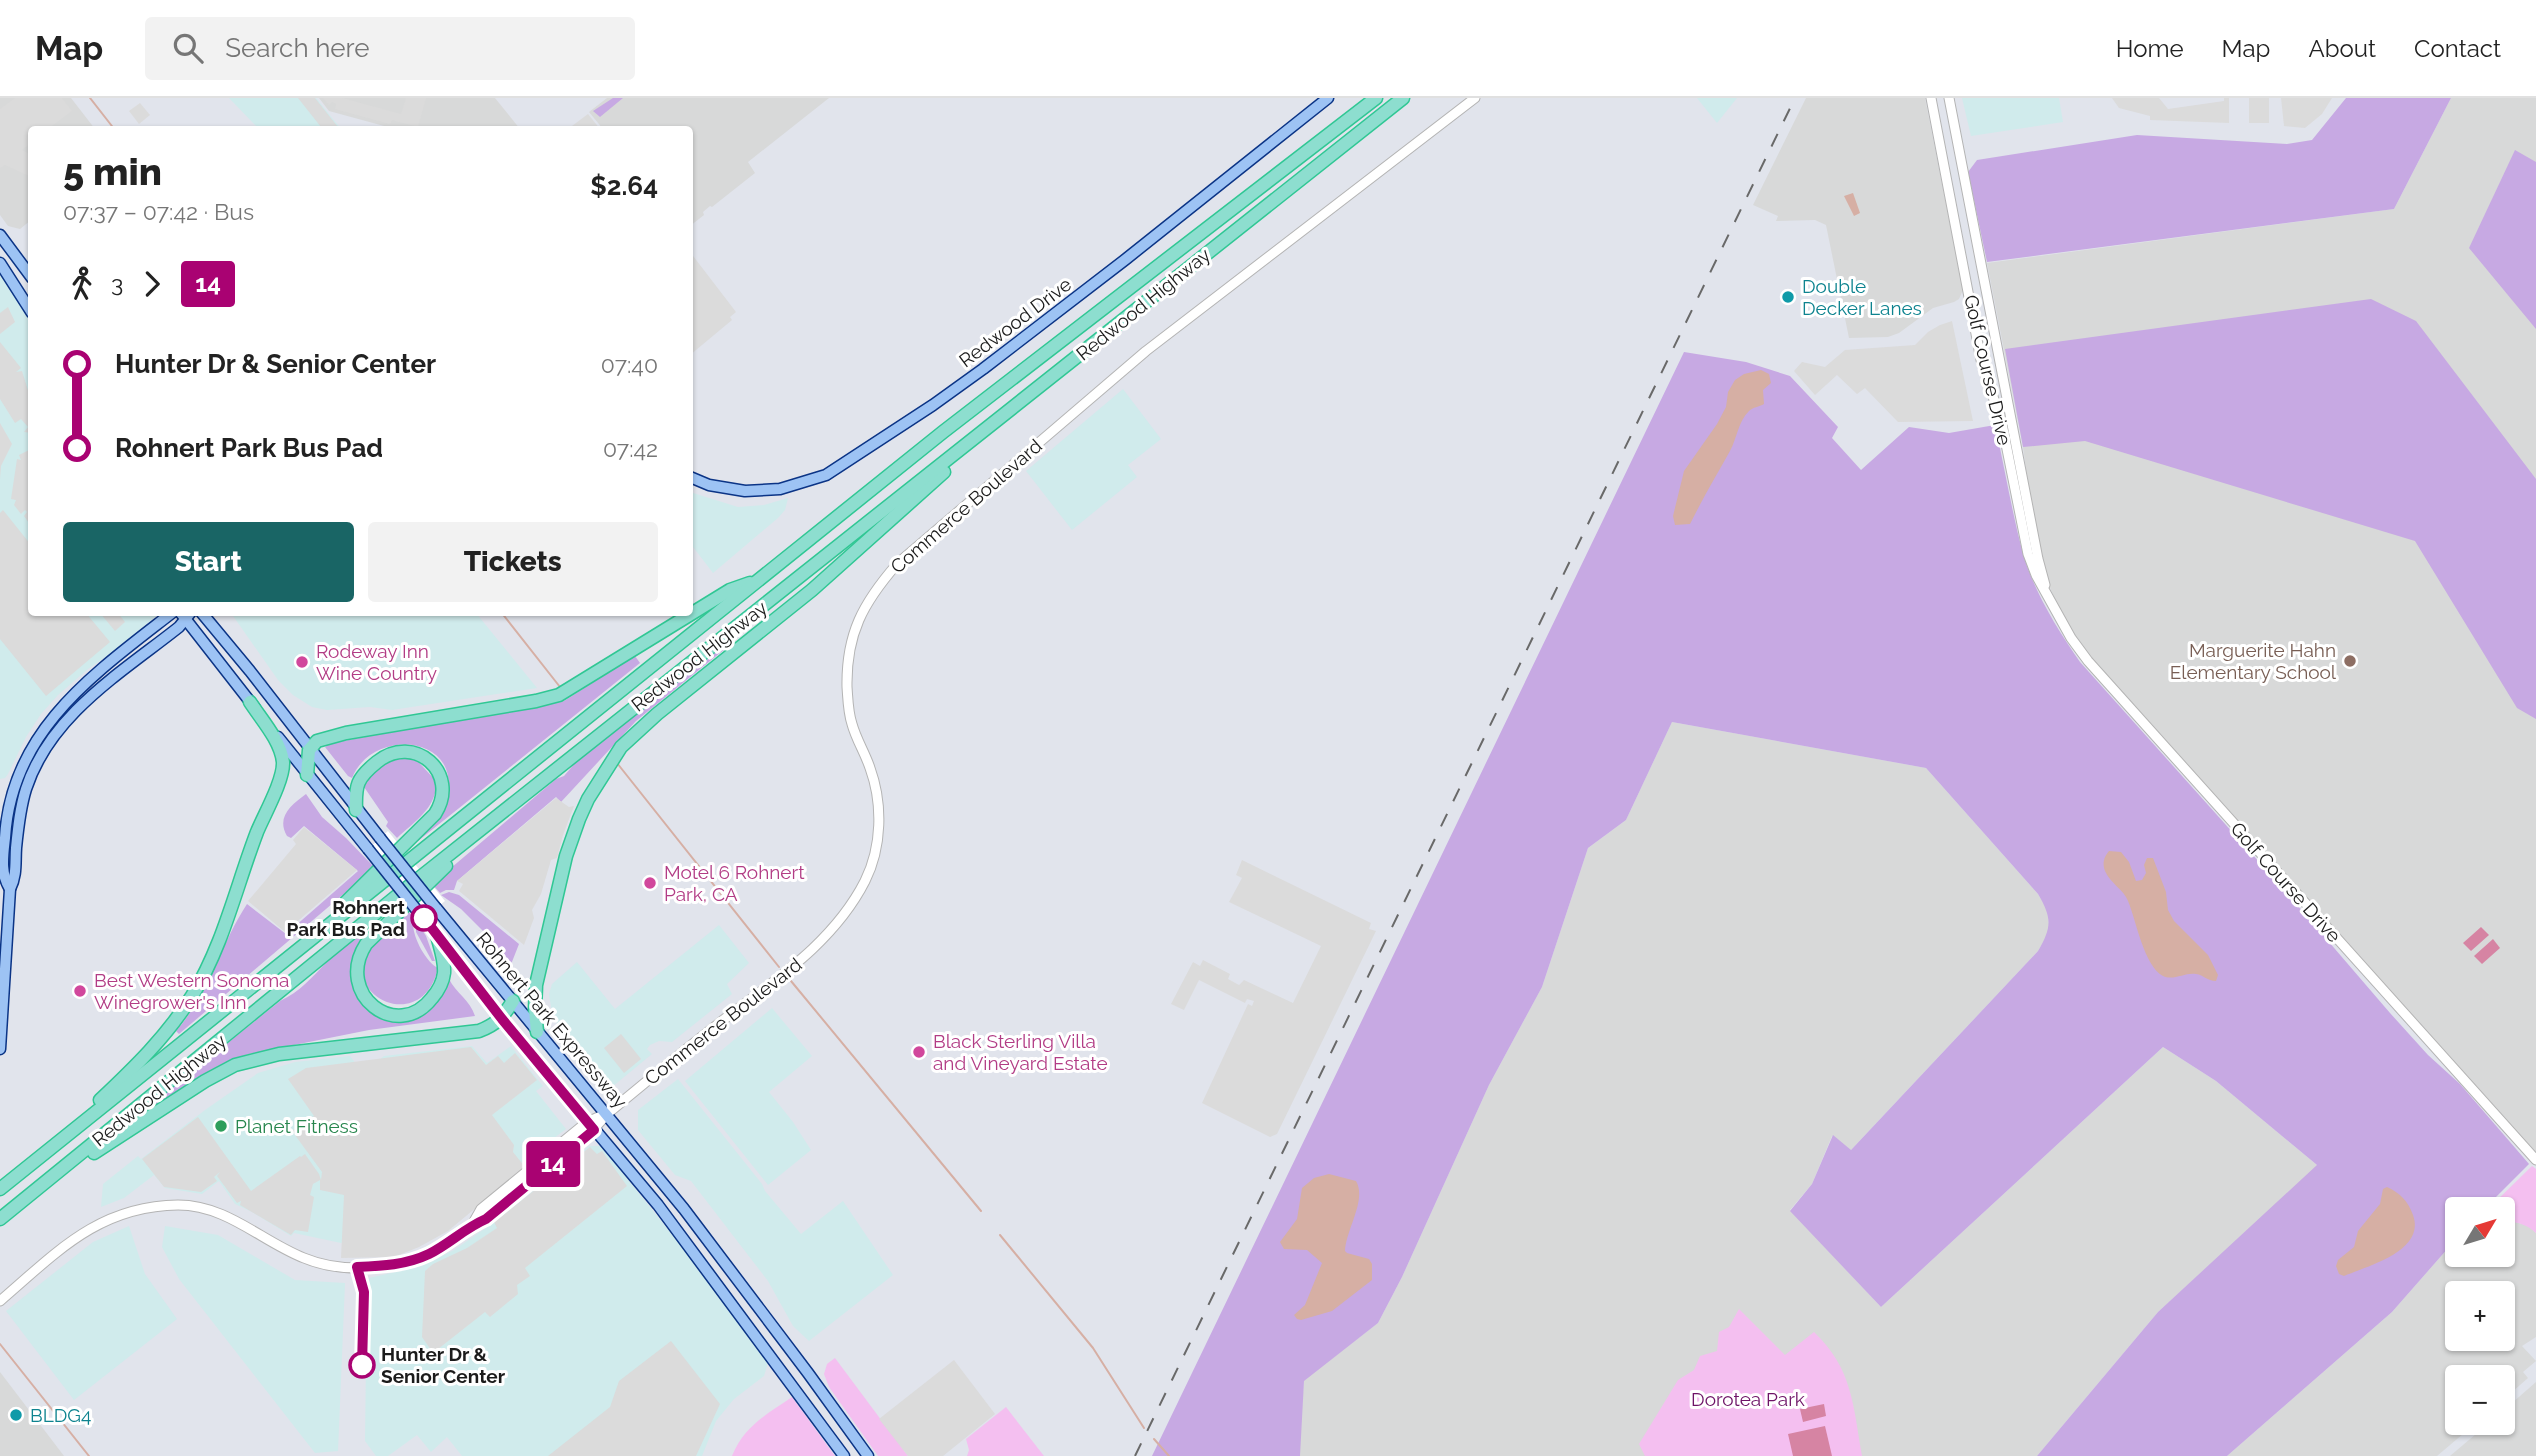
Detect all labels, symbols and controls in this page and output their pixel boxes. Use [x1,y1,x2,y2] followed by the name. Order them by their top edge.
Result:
[145,17,635,80] search box
[35,29,103,68] text: Map
[169,29,207,67] icon: search
[225,33,370,63] text: Search here
[2116,34,2184,63] text: Home
[2222,34,2270,63] text: Map
[2308,34,2376,63] text: About
[2414,34,2501,63] text: Contact
[63,149,162,194] text: 5 min
[590,171,658,201] text: $2.64
[63,198,254,225] text: 07:37 – 07:42 · Bus
[1072,243,1214,365] street label: Redwood Highway
[63,265,101,303] icon: walk
[133,265,171,303] icon: forward
[195,269,221,298] text: 14
[111,270,123,297] text: 3
[955,273,1075,371] street label: Redwood Drive
[1802,275,1922,319] place label: Double Decker Lanes
[1780,289,1796,305] marker: Double Decker Lanes
[1960,293,2016,447] street label: Golf Course Drive
[115,349,436,379] text: Hunter Dr & Senior Center
[601,351,658,378] text: 07:40
[115,433,383,463] text: Rohnert Park Bus Pad
[886,434,1046,578] street label: Commerce Boulevard
[603,435,658,462] text: 07:42
[63,522,354,602] button: Start
[368,522,658,602] button: Tickets
[627,596,771,716] street label: Redwood Highway
[2170,639,2337,683] place label: Marguerite Hahn Elementary School
[316,640,437,684] place label: Rodeway Inn Wine Country
[2342,653,2358,669] marker: Marguerite Hahn Elementary School
[294,654,310,670] marker: Rodeway Inn Wine Country
[2226,818,2346,946] street label: Golf Course Drive
[664,861,805,905] place label: Motel 6 Rohnert Park, CA
[642,875,658,891] marker: Motel 6 Rohnert Park, CA
[286,896,406,940] place label: Rohnert Park Bus Pad
[411,905,437,931] marker: Rohnert Park Bus Pad
[472,928,632,1112] street label: Rohnert Park Expressway
[640,953,806,1089] street label: Commerce Boulevard
[94,969,289,1013] place label: Best Western Sonoma Winegrower's Inn
[72,983,88,999] marker: Best Western Sonoma Winegrower's Inn
[88,1029,230,1151] street label: Redwood Highway
[933,1030,1108,1074] place label: Black Sterling Villa and Vineyard Estate
[911,1044,927,1060] marker: Black Sterling Villa and Vineyard Estate
[235,1115,358,1137] place label: Planet Fitness
[213,1118,229,1134] marker: Planet Fitness
[522,1141,584,1187] line badge: 14
[540,1149,566,1178] text: 14
[2445,1197,2515,1267] north arrow
[2445,1197,2515,1435] map controls
[2445,1281,2515,1351] button: +
[381,1343,506,1387] place label: Hunter Dr & Senior Center
[349,1352,375,1378] marker: Hunter Dr & Senior Center
[2445,1365,2515,1435] button: −
[1691,1388,1805,1410] park label: Dorotea Park
[30,1404,91,1426] place label: BLDG4
[8,1407,24,1423] marker: BLDG4

